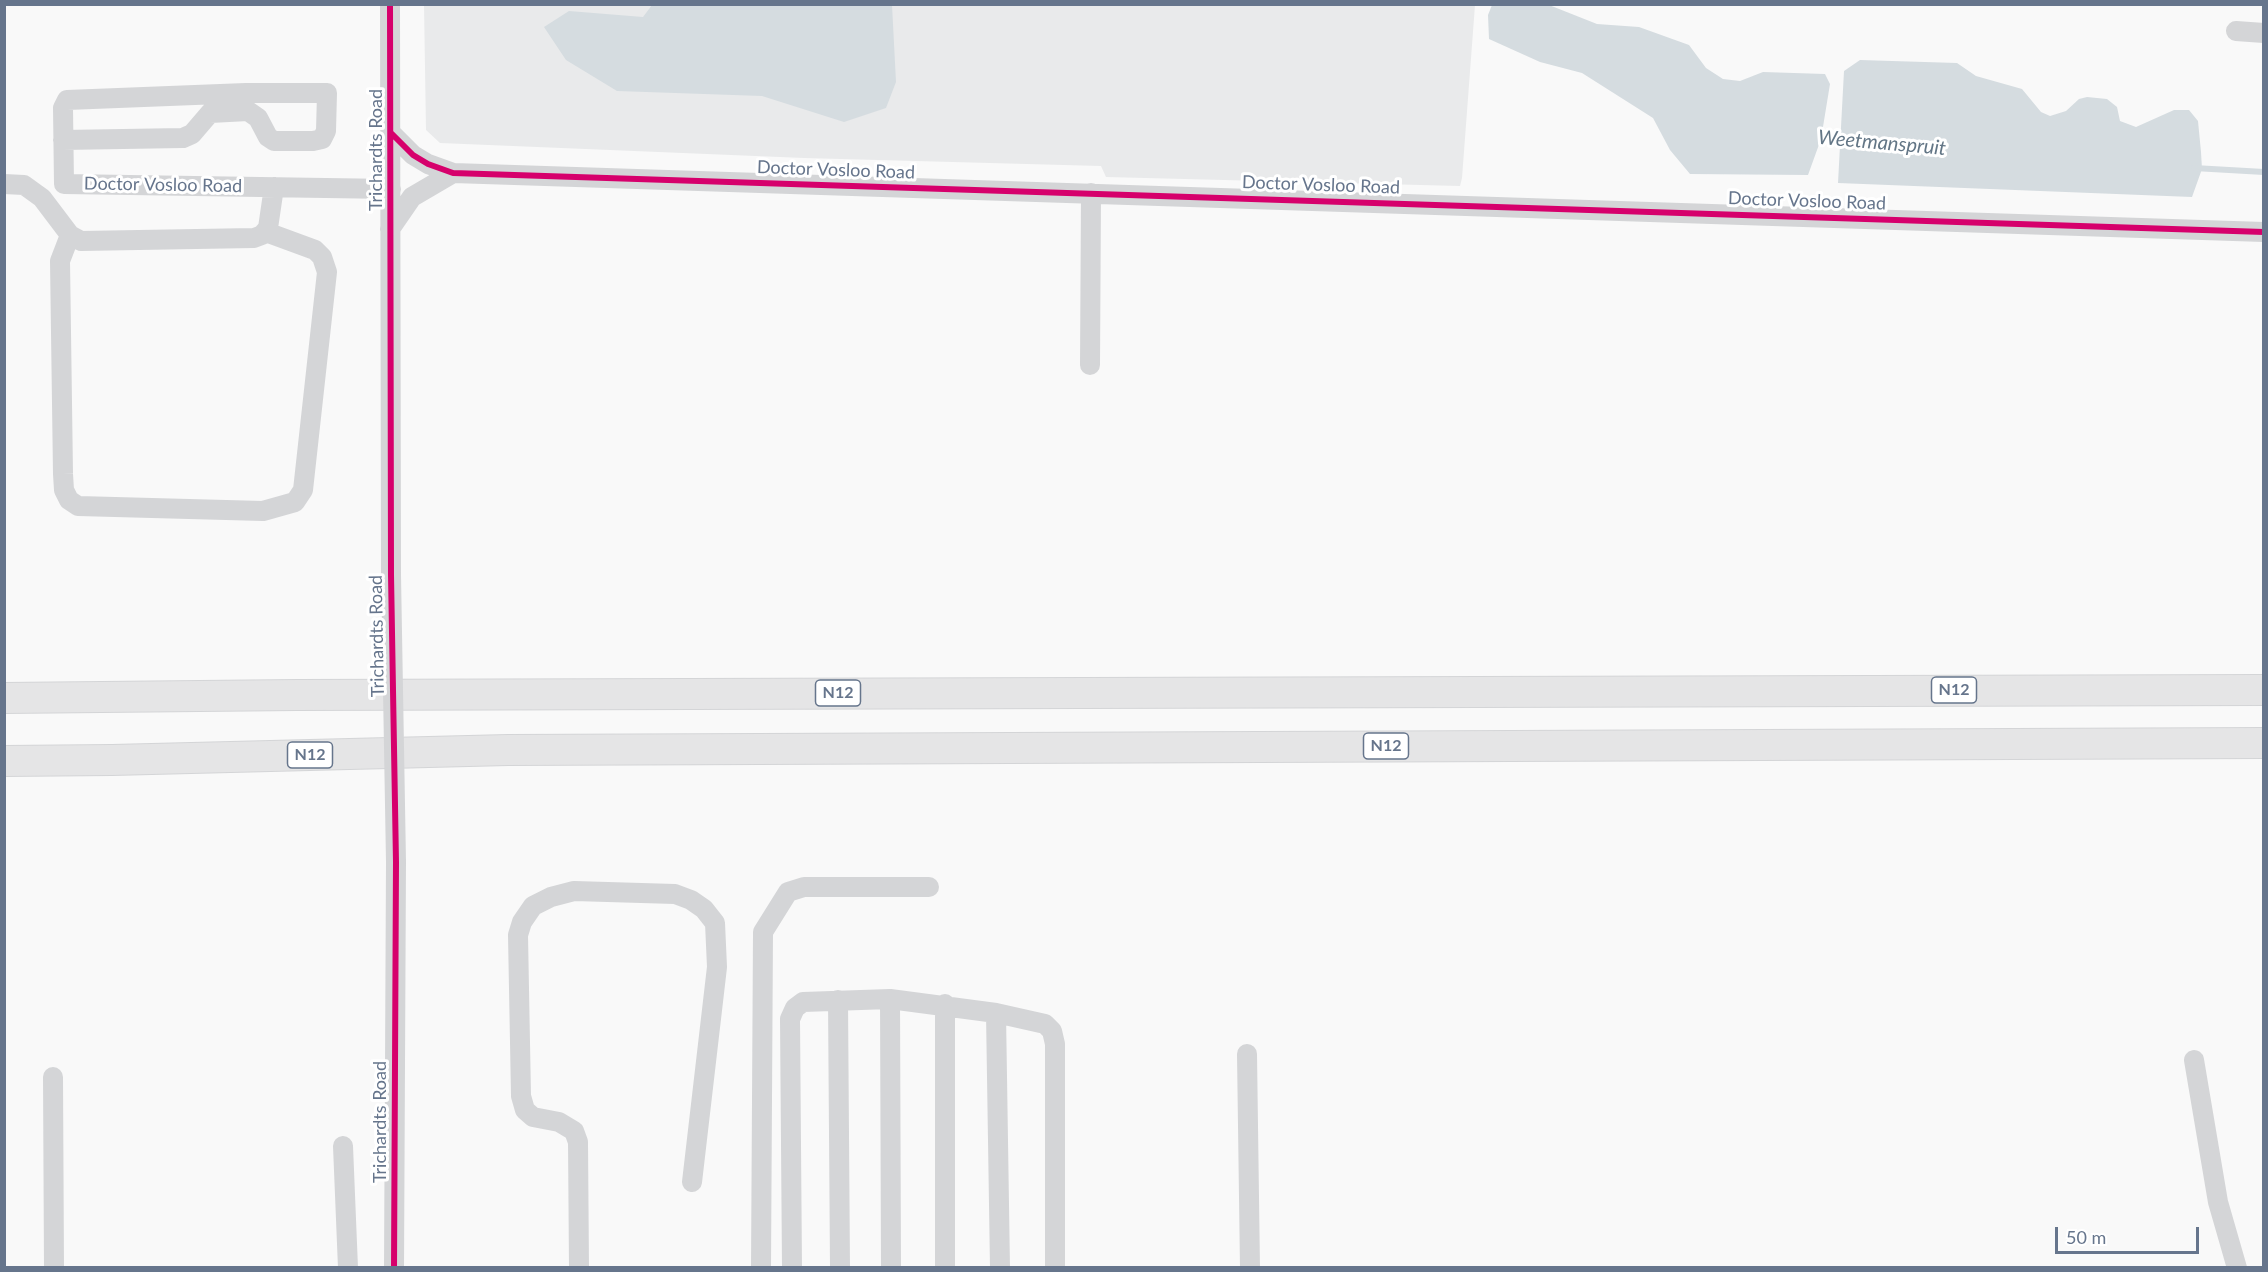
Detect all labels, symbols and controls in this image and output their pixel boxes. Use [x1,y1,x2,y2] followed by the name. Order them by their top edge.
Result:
[365,89,387,211] street label: Trichardts Road
[1817,125,1947,161] water label: Weetmanspruit
[757,156,915,184] street label: Doctor Vosloo Road
[1242,171,1400,199] street label: Doctor Vosloo Road
[84,173,242,197] street label: Doctor Vosloo Road
[1728,187,1886,215] street label: Doctor Vosloo Road
[365,575,389,697] street label: Trichardts Road
[1932,677,1976,703] road number: N12
[816,680,860,706] road number: N12
[1364,733,1408,759] road number: N12
[288,742,332,768] road number: N12
[369,1061,391,1183] street label: Trichardts Road
[2058,1215,2202,1253] scale bar
[2066,1226,2106,1248] text: 50 m

